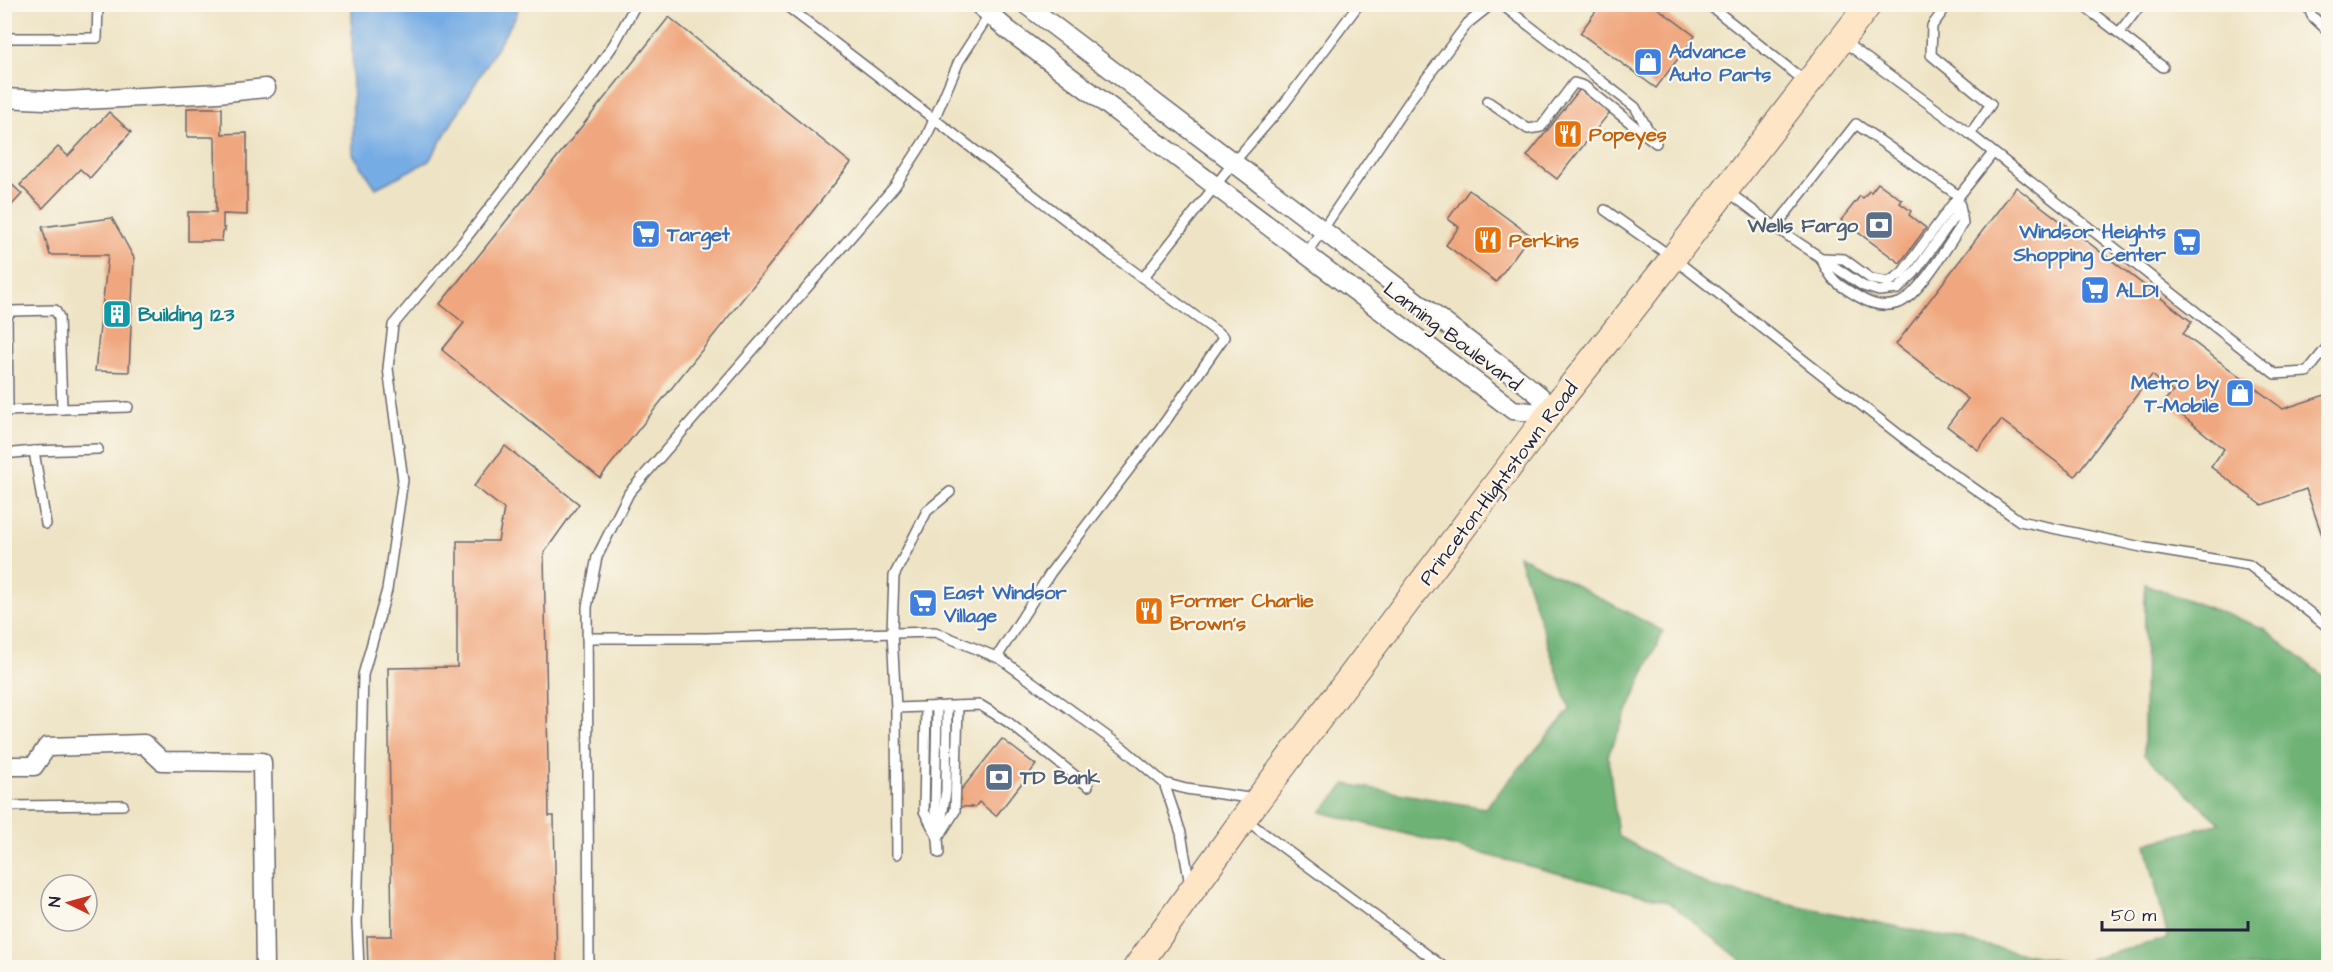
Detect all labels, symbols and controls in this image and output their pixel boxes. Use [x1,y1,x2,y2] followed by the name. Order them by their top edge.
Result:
[1669,38,1771,89] place label: Advance Auto Parts
[1632,46,1664,78] shop icon: Advance Auto Parts
[1552,118,1584,150] restaurant icon: Popeyes
[1589,121,1667,150] place label: Popeyes
[1863,209,1895,241] bank icon: Wells Fargo
[1746,212,1859,241] place label: Wells Fargo
[630,218,662,250] supermarket icon: Target
[2012,218,2167,270] place label: Windsor Heights Shopping Center
[666,221,731,250] place label: Target
[1472,224,1504,256] restaurant icon: Perkins
[2171,226,2203,258] supermarket icon: Windsor Heights Shopping Center
[1509,227,1579,255] place label: Perkins
[2079,274,2111,306] supermarket icon: ALDI
[1377,275,1527,399] street label: Lanning Boulevard
[2116,277,2159,305] place label: ALDI
[101,298,133,330] building icon: Building 123
[138,301,235,330] place label: Building 123
[2131,369,2219,420] place label: Metro by T-Mobile
[1413,376,1586,592] street label: Princeton-Hightstown Road
[2224,377,2256,409] shop icon: Metro by T-Mobile
[943,579,1068,631] place label: East Windsor Village
[907,587,939,619] supermarket icon: East Windsor Village
[1170,587,1314,638] place label: Former Charlie Brown's
[1133,595,1165,627] restaurant icon: Former Charlie Brown's
[983,761,1015,793] bank icon: TD Bank
[1019,764,1101,792] place label: TD Bank
[39,873,99,933] north arrow
[2102,894,2248,932] scale bar
[44,896,66,908] text: N
[2111,903,2156,928] text: 50 m

